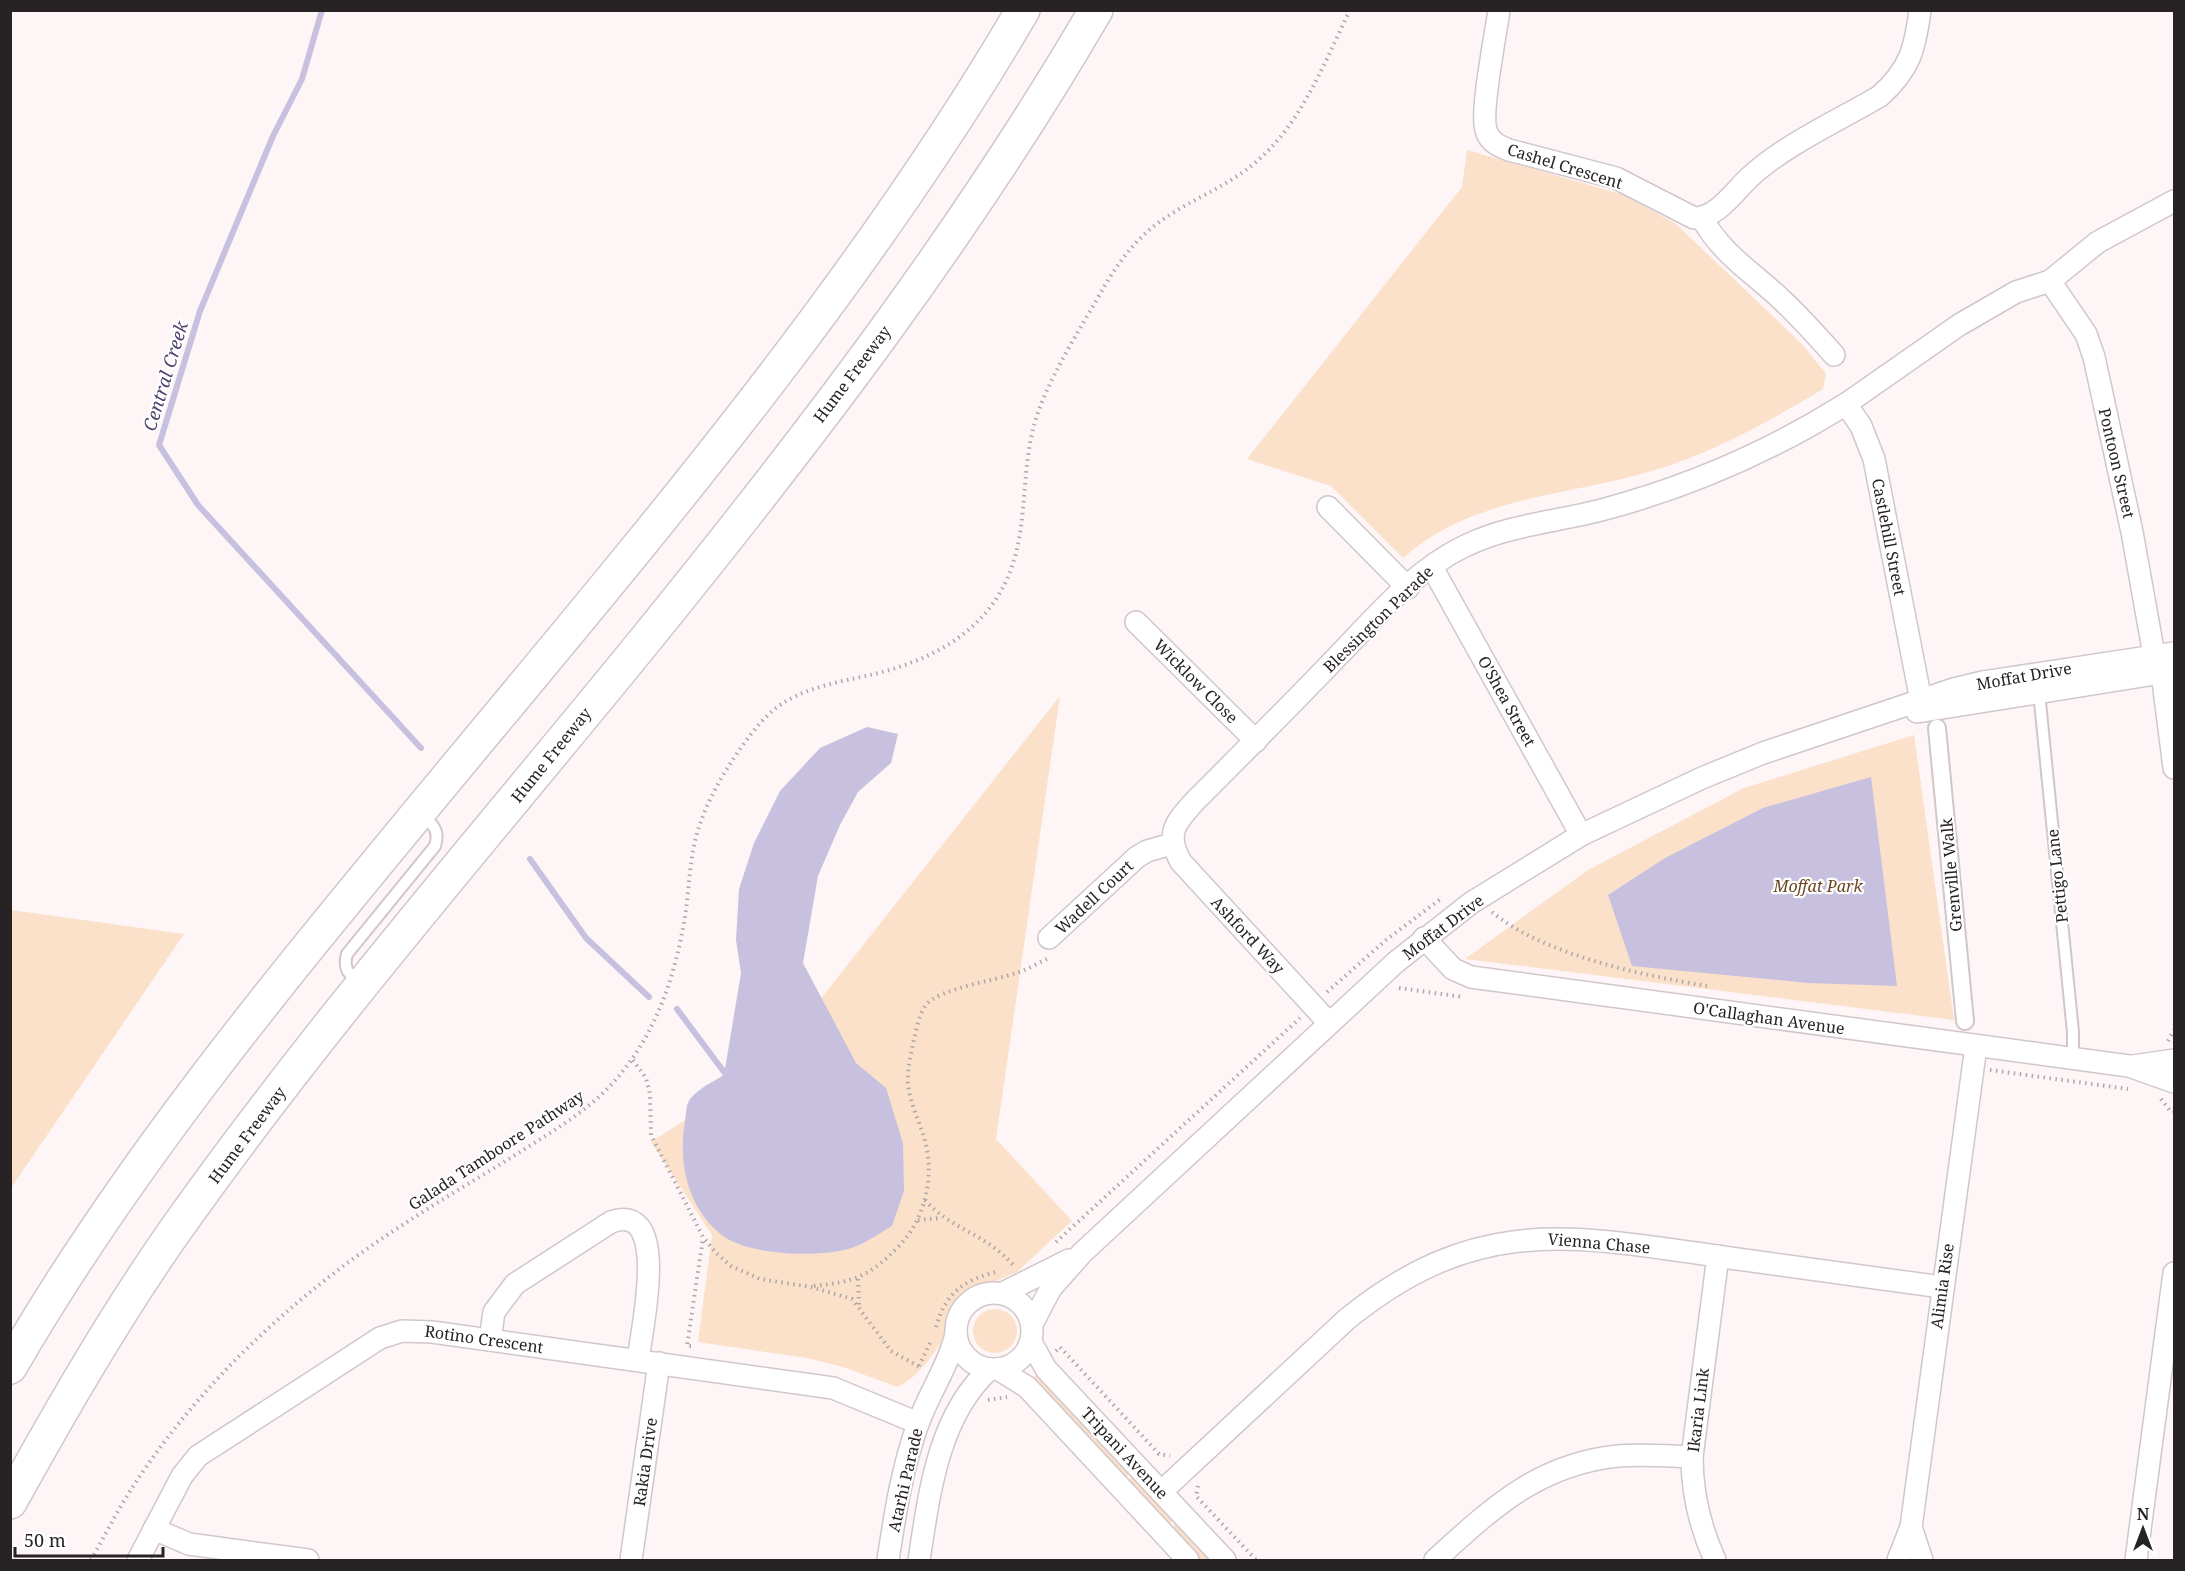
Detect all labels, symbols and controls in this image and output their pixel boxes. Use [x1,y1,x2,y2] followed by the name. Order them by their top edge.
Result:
[1505,138,1626,194] street label: Cashel Crescent
[137,317,193,434] water label: Central Creek
[808,320,896,427] street label: Hume Freeway
[2094,406,2140,521] street label: Pontoon Street
[1867,476,1911,598] street label: Castlehill Street
[1318,561,1438,677] street label: Blessington Parade
[1149,634,1243,728] street label: Wicklow Close
[1473,652,1541,751] street label: O'Shea Street
[1975,657,2073,695] street label: Moffat Drive
[506,702,597,807] street label: Hume Freeway
[1935,817,1967,933] street label: Grenville Walk
[2041,828,2073,924] street label: Pettigo Lane
[1050,855,1138,939] street label: Wadell Court
[1772,875,1863,897] park label: Moffat Park
[1398,889,1488,965] street label: Moffat Drive
[1206,891,1290,979] street label: Ashford Way
[1692,996,1846,1040] street label: O'Callaghan Avenue
[203,1081,291,1188] street label: Hume Freeway
[404,1084,589,1215] street label: Galada Tamboore Pathway
[1547,1228,1651,1258] street label: Vienna Chase
[1925,1242,1959,1330] street label: Alimia Rise
[423,1320,545,1358] street label: Rotino Crescent
[1682,1366,1714,1453] street label: Ikaria Link
[1077,1402,1173,1504] street label: Tripani Avenue
[628,1416,662,1508] street label: Rakia Drive
[882,1426,928,1534] street label: Atarhi Parade
[2113,1499,2173,1559] north arrow
[2137,1503,2150,1525] text: N
[15,1520,164,1558] scale bar
[24,1528,66,1552] text: 50 m

